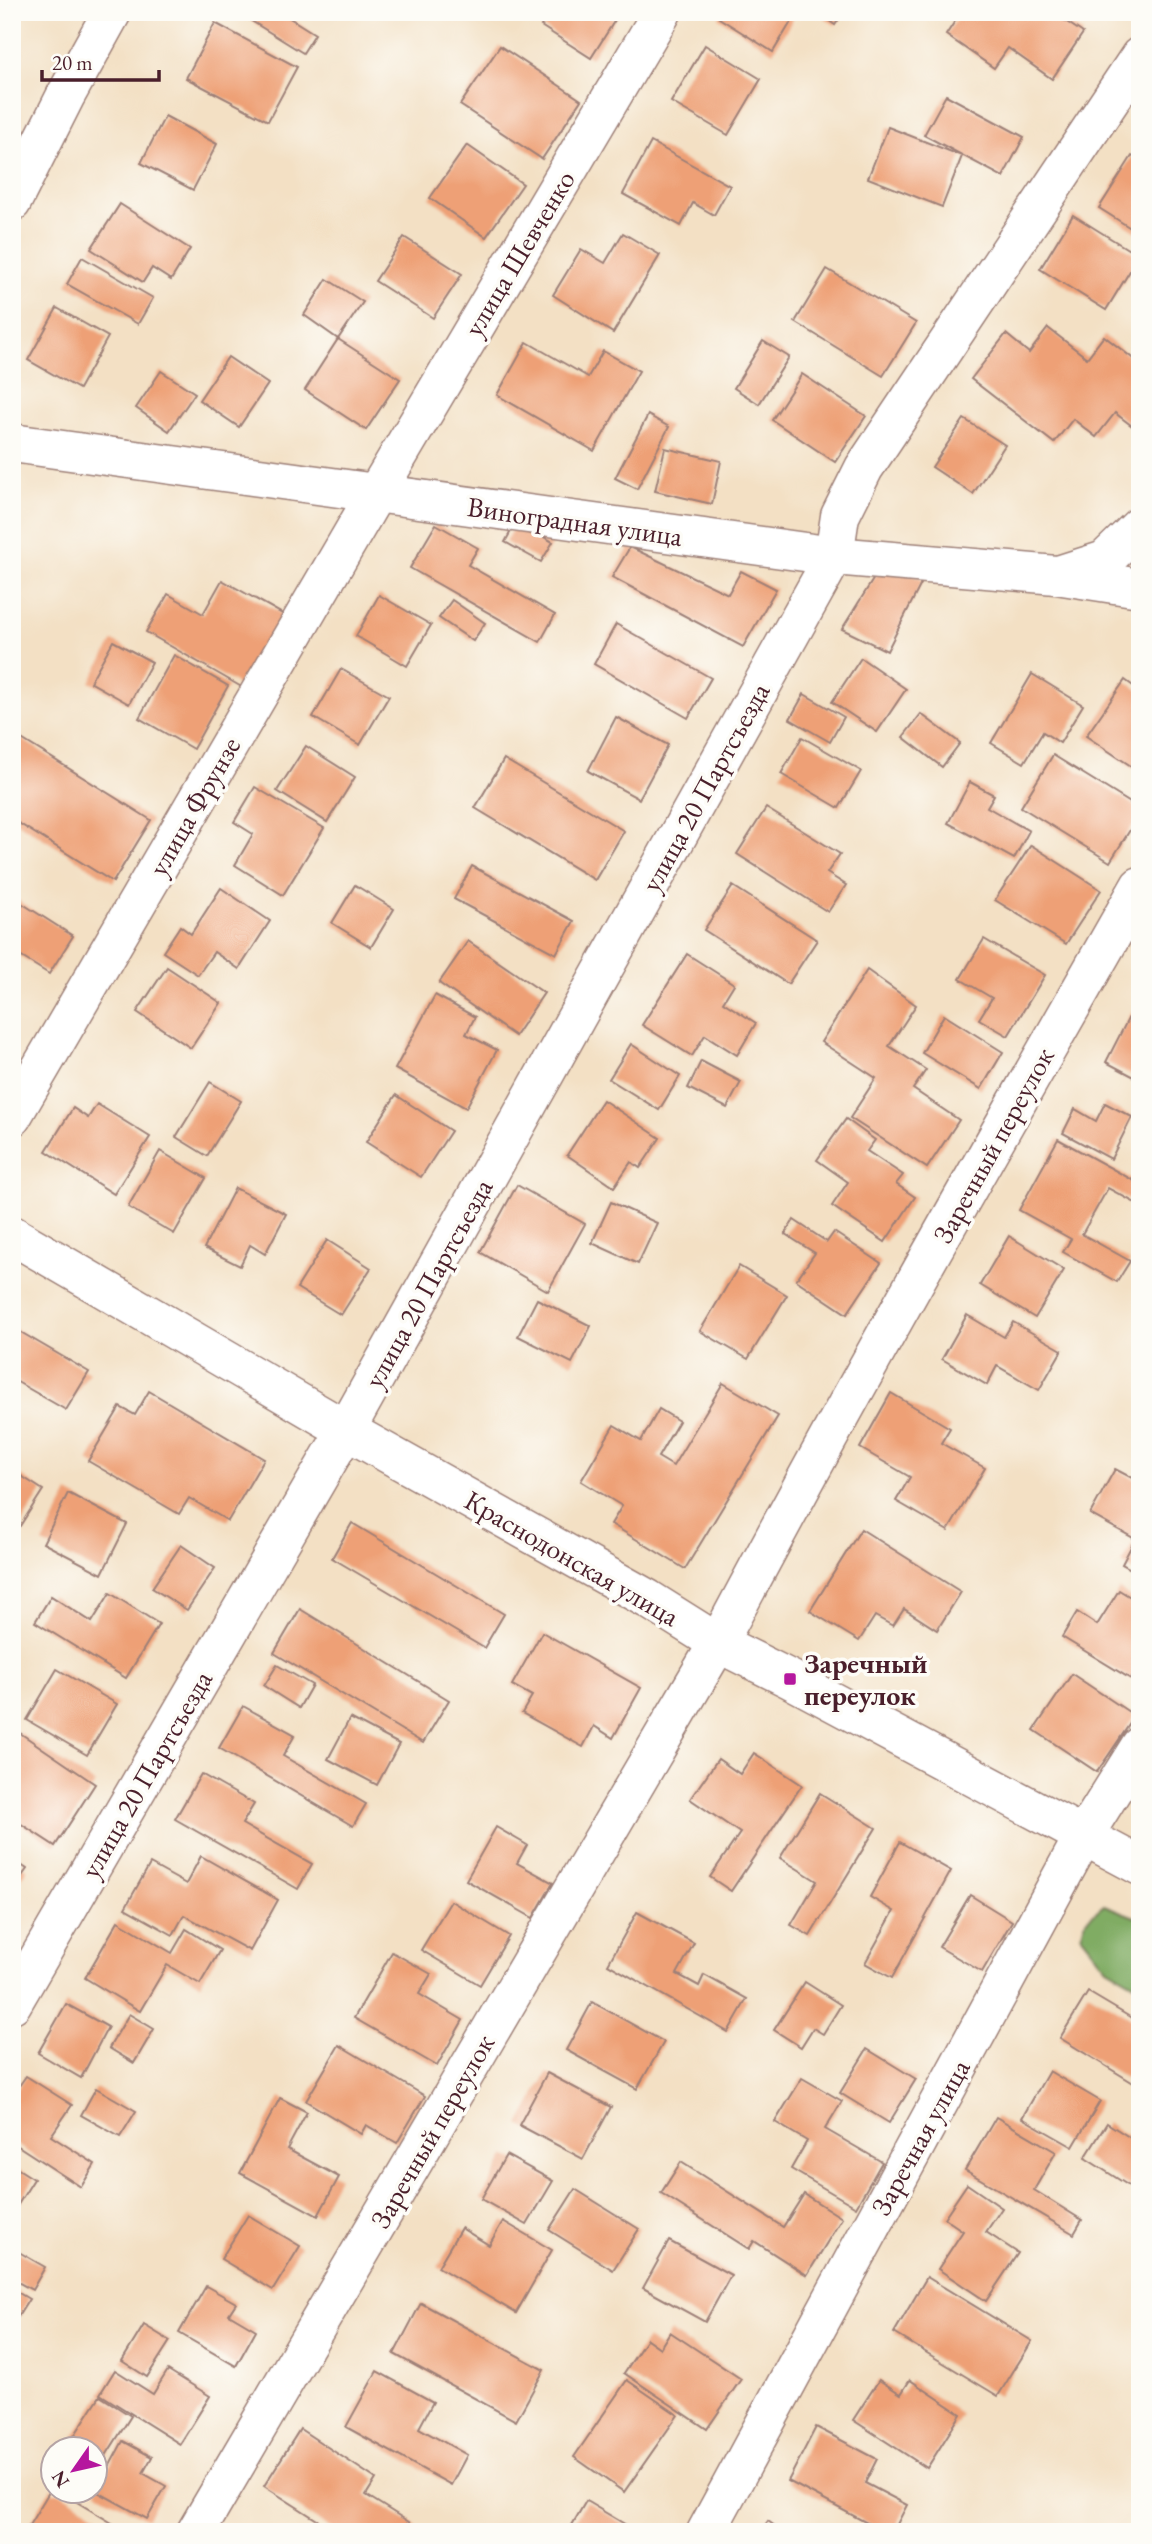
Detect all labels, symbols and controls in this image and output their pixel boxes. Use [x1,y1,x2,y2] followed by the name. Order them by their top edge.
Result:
[42,38,159,82] scale bar
[52,49,93,76] text: 20 m
[455,164,583,342] street label: улица Шевченко
[465,488,686,554] street label: Виноградная улица
[633,675,778,898] street label: улица 20 Партсъезда
[140,730,248,882] street label: улица Фрунзе
[924,1041,1062,1249] street label: Заречный переулок
[356,1171,501,1394] street label: улица 20 Партсъезда
[458,1482,687,1635] street label: Краснодонская улица
[804,1645,928,1713] place label: Заречный переулок
[72,1663,220,1884] street label: улица 20 Партсъезда
[782,1671,798,1687] marker: Заречный переулок
[362,2027,502,2235] street label: Заречный переулок
[862,2052,978,2221] street label: Заречная улица
[38,2436,108,2506] north arrow
[45,2465,75,2493] text: N

